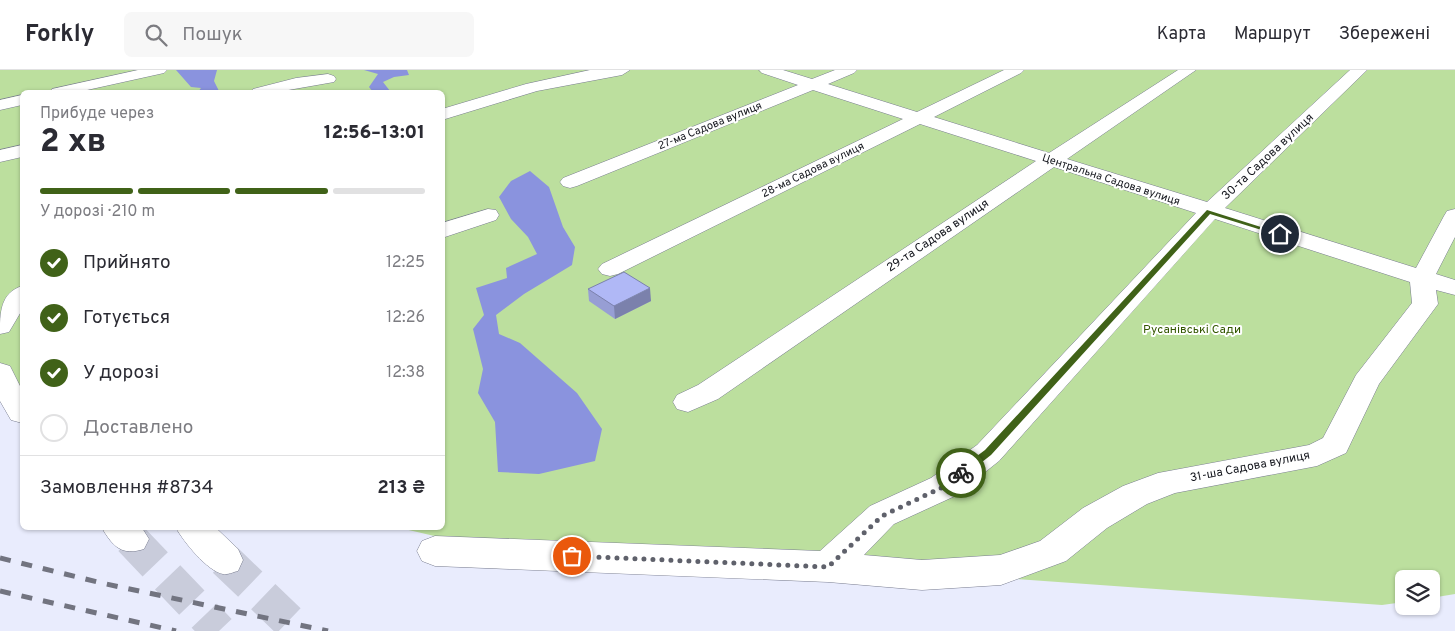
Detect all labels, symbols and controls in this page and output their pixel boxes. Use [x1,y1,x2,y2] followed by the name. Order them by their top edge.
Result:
[124,12,474,57] search box
[25,20,94,50] text: Forkly
[142,21,170,49] icon: search
[182,23,243,47] text: Пошук
[1157,23,1206,46] text: Карта
[1234,23,1311,46] text: Маршрут
[1339,23,1430,46] text: Збережені
[656,99,764,153] street label: 27-ма Садова вулиця
[40,104,154,124] text: Прибуде через
[1219,110,1317,204] street label: 30-та Садова вулиця
[324,121,425,145] text: 12:56–13:01
[40,123,106,163] text: 2 хв
[759,139,867,201] street label: 28-ма Садова вулиця
[1040,151,1182,209] street label: Центральна Садова вулиця
[884,196,992,276] street label: 29-та Садова вулиця
[40,202,155,222] text: У дорозі · 210 m
[1259,213,1301,255] pin
[1266,220,1294,248] icon: home
[40,249,68,277] icon: check
[83,251,171,275] text: Прийнято
[386,253,425,273] text: 12:25
[40,304,68,332] icon: check
[83,306,170,330] text: Готується
[386,308,425,328] text: 12:26
[1143,322,1241,338] park label: Русанівські Сади
[40,359,68,387] icon: check
[83,361,159,385] text: У дорозі
[386,363,425,383] text: 12:38
[83,416,193,440] text: Доставлено
[936,448,986,498] courier
[1189,448,1311,486] street label: 31-ша Садова вулиця
[947,459,975,487] icon: bike
[40,476,213,500] text: Замовлення #8734
[377,476,425,500] text: 213 ₴
[551,535,593,577] pin
[558,542,586,570] icon: bag
[1395,570,1440,615] map controls
[1395,570,1440,615] button: layers

